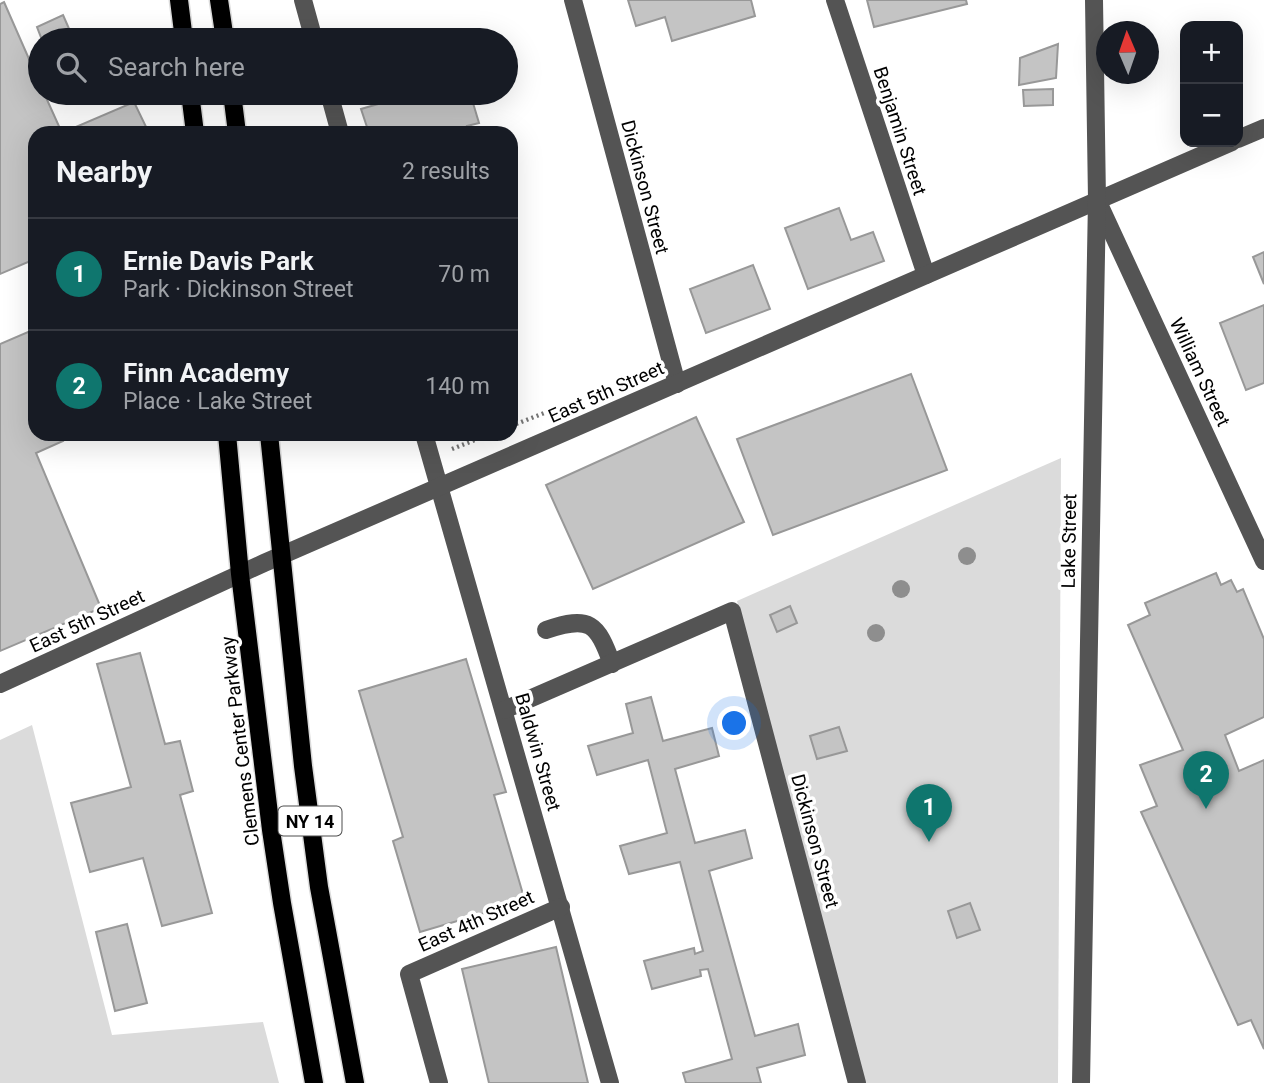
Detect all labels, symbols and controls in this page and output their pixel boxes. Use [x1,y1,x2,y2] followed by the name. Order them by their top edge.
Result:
[1096,21,1159,84] north arrow
[1180,21,1243,147] map controls
[1180,21,1243,84] button: +
[28,28,518,105] search box
[52,48,90,86] icon: search
[108,52,245,82] text: Search here
[868,64,932,198] street label: Benjamin Street
[1180,84,1243,147] button: −
[616,117,674,257] street label: Dickinson Street
[56,154,152,189] text: Nearby
[402,158,490,185] text: 2 results
[123,246,314,276] text: Ernie Davis Park
[72,261,86,288] text: 1
[438,261,490,288] text: 70 m
[123,276,354,303] text: Park · Dickinson Street
[1165,314,1235,430] street label: William Street
[545,356,667,428] street label: East 5th Street
[123,358,289,388] text: Finn Academy
[72,373,86,400] text: 2
[425,373,490,400] text: 140 m
[123,388,312,415] text: Place · Lake Street
[1057,493,1081,589] street label: Lake Street
[26,584,148,658] street label: East 5th Street
[216,635,264,847] street label: Clemens Center Parkway
[510,690,566,814] street label: Baldwin Street
[717,706,751,740] your location
[1183,751,1229,809] pin: 2
[786,771,844,911] street label: Dickinson Street
[906,784,952,842] pin: 1
[278,806,342,836] road number: NY 14
[415,885,537,957] street label: East 4th Street

